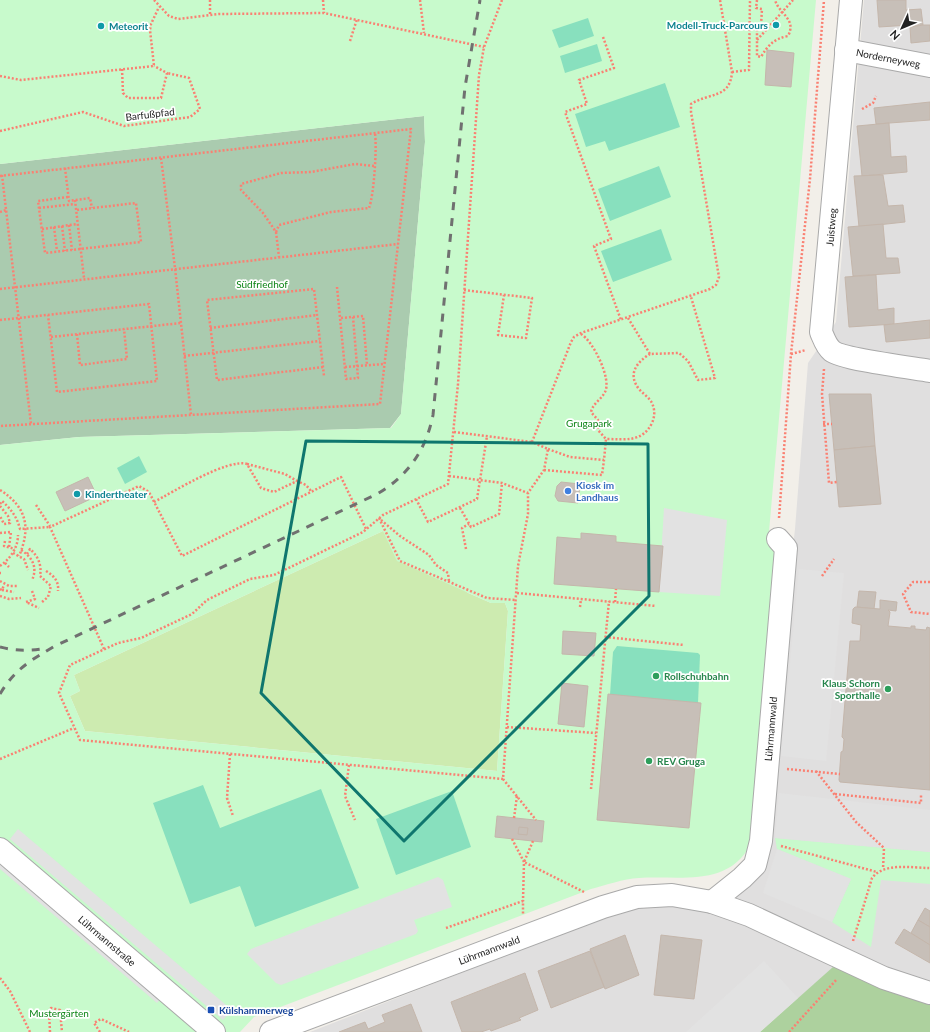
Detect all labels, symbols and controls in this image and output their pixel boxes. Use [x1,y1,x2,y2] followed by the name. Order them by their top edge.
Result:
[882,8,922,48] north arrow
[667,19,769,31] place label: Modell-Truck-Parcours
[109,20,149,32] place label: Meteorit
[771,20,781,30] marker: Modell-Truck-Parcours
[96,21,106,31] marker: Meteorit
[887,28,902,43] text: N
[855,46,921,70] street label: Norderneyweg
[125,105,175,123] street label: Barfußpfad
[823,207,839,247] street label: Juistweg
[236,278,288,290] park label: Südfriedhof
[566,417,613,429] park label: Grugapark
[576,479,619,503] place label: Kiosk im Landhaus
[563,486,573,496] marker: Kiosk im Landhaus
[85,488,148,500] place label: Kindertheater
[72,489,82,499] marker: Kindertheater
[664,670,729,682] place label: Rollschuhbahn
[651,671,661,681] marker: Rollschuhbahn
[822,677,881,701] place label: Klaus Schorn Sporthalle
[883,684,893,694] marker: Klaus Schorn Sporthalle
[762,696,779,762] street label: Lührmannwald
[657,755,705,767] place label: REV Gruga
[644,756,654,766] marker: REV Gruga
[76,913,138,968] street label: Lührmannstraße
[457,933,521,967] street label: Lührmannwald
[219,1004,294,1016] place label: Külshammerweg
[206,1005,216,1015] marker: Külshammerweg
[29,1007,89,1019] park label: Mustergärten

